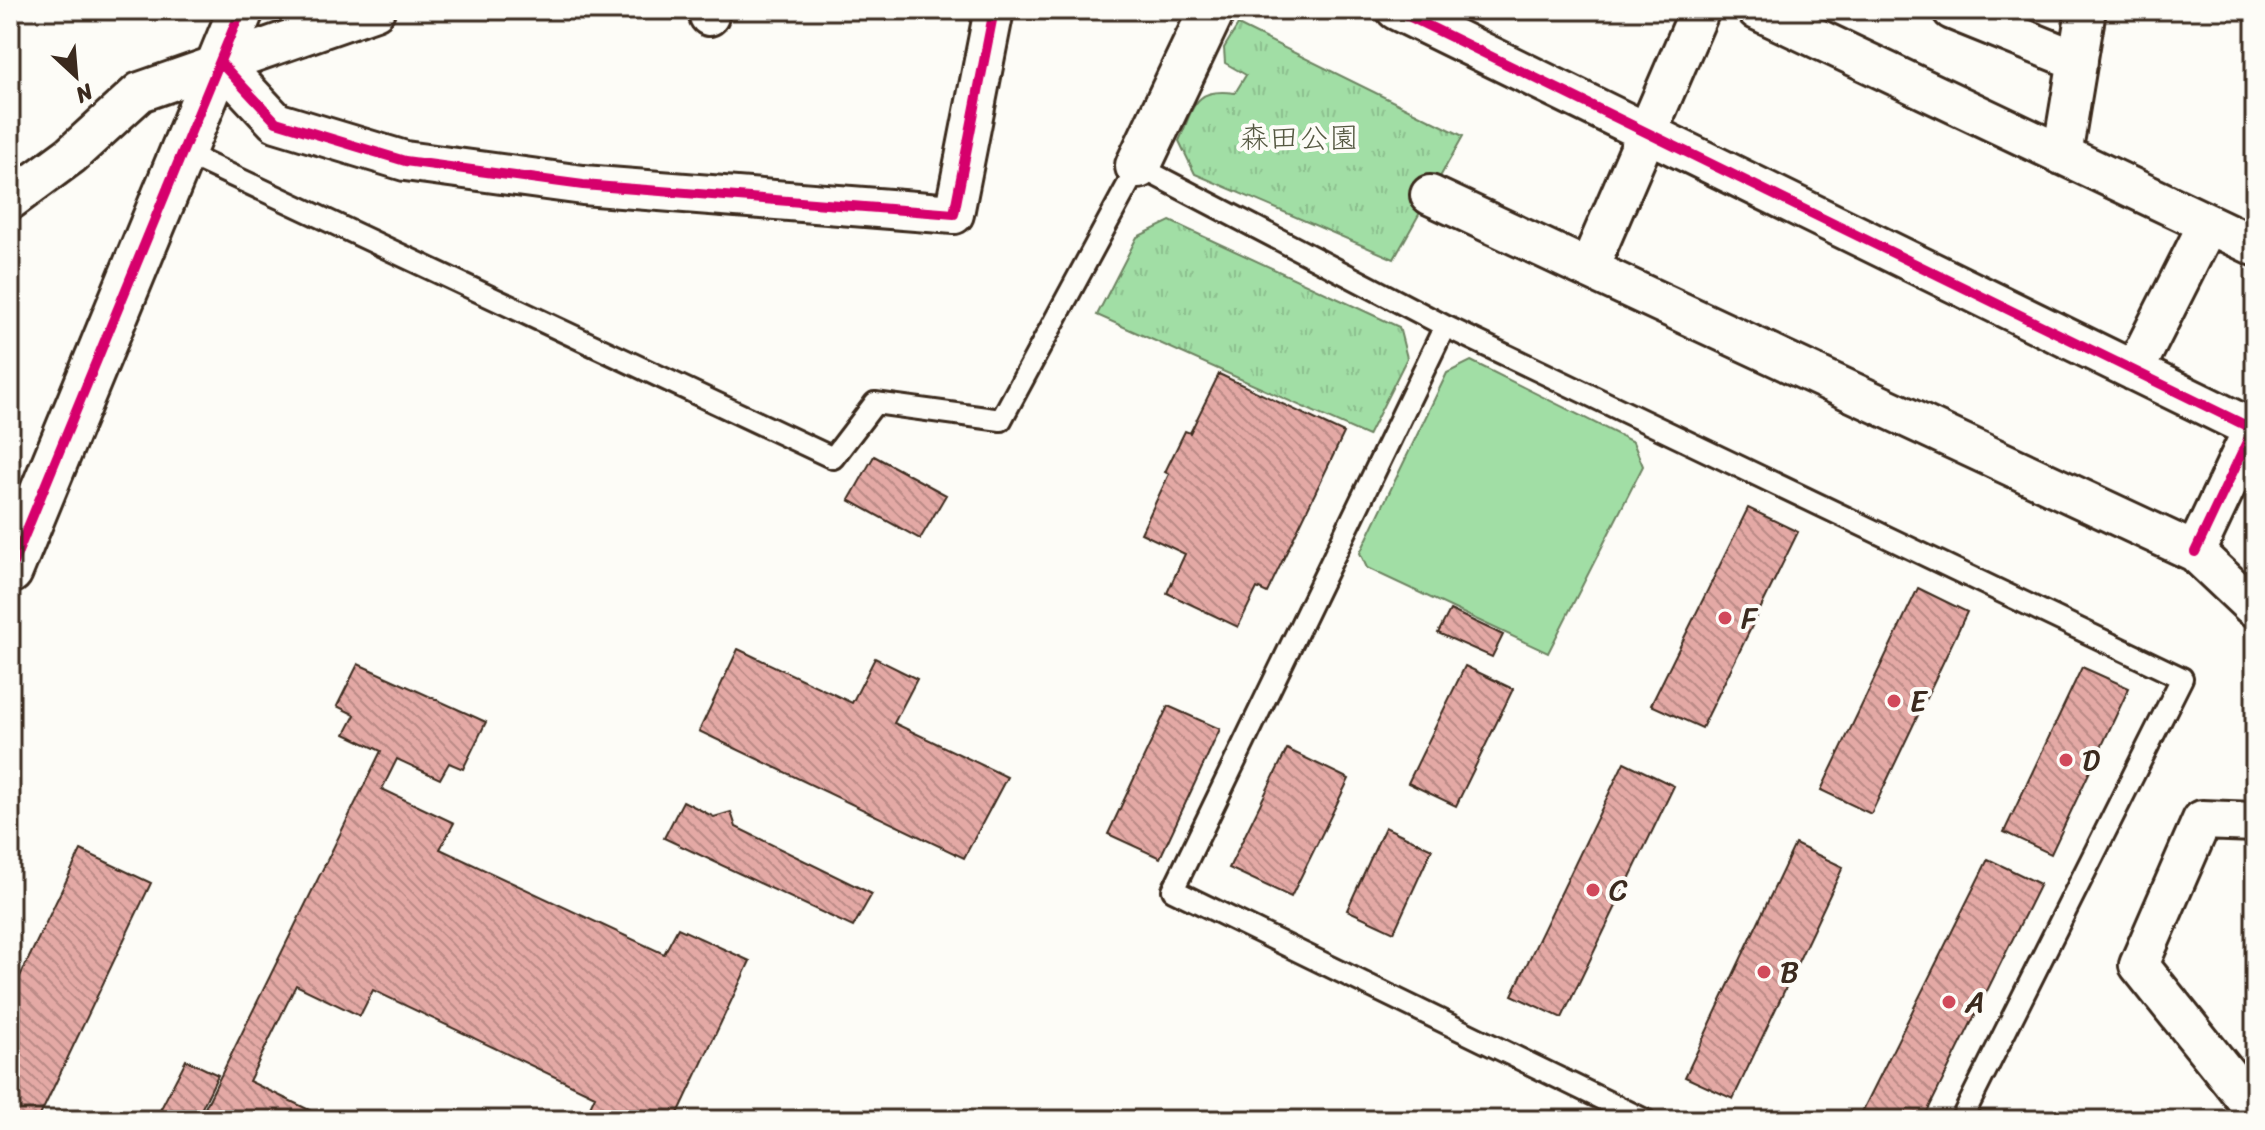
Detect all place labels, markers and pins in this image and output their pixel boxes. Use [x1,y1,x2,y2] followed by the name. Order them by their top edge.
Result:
[1741,591,1759,645] place label: F
[1716,609,1734,627] marker: F
[1910,674,1929,728] place label: E
[1885,692,1903,710] marker: E
[2082,733,2100,787] place label: D
[2057,751,2075,769] marker: D
[1609,863,1628,917] place label: C
[1584,881,1602,899] marker: C
[1780,945,1799,999] place label: B
[1755,963,1773,981] marker: B
[1964,975,1985,1029] place label: A
[1940,993,1958,1011] marker: A

